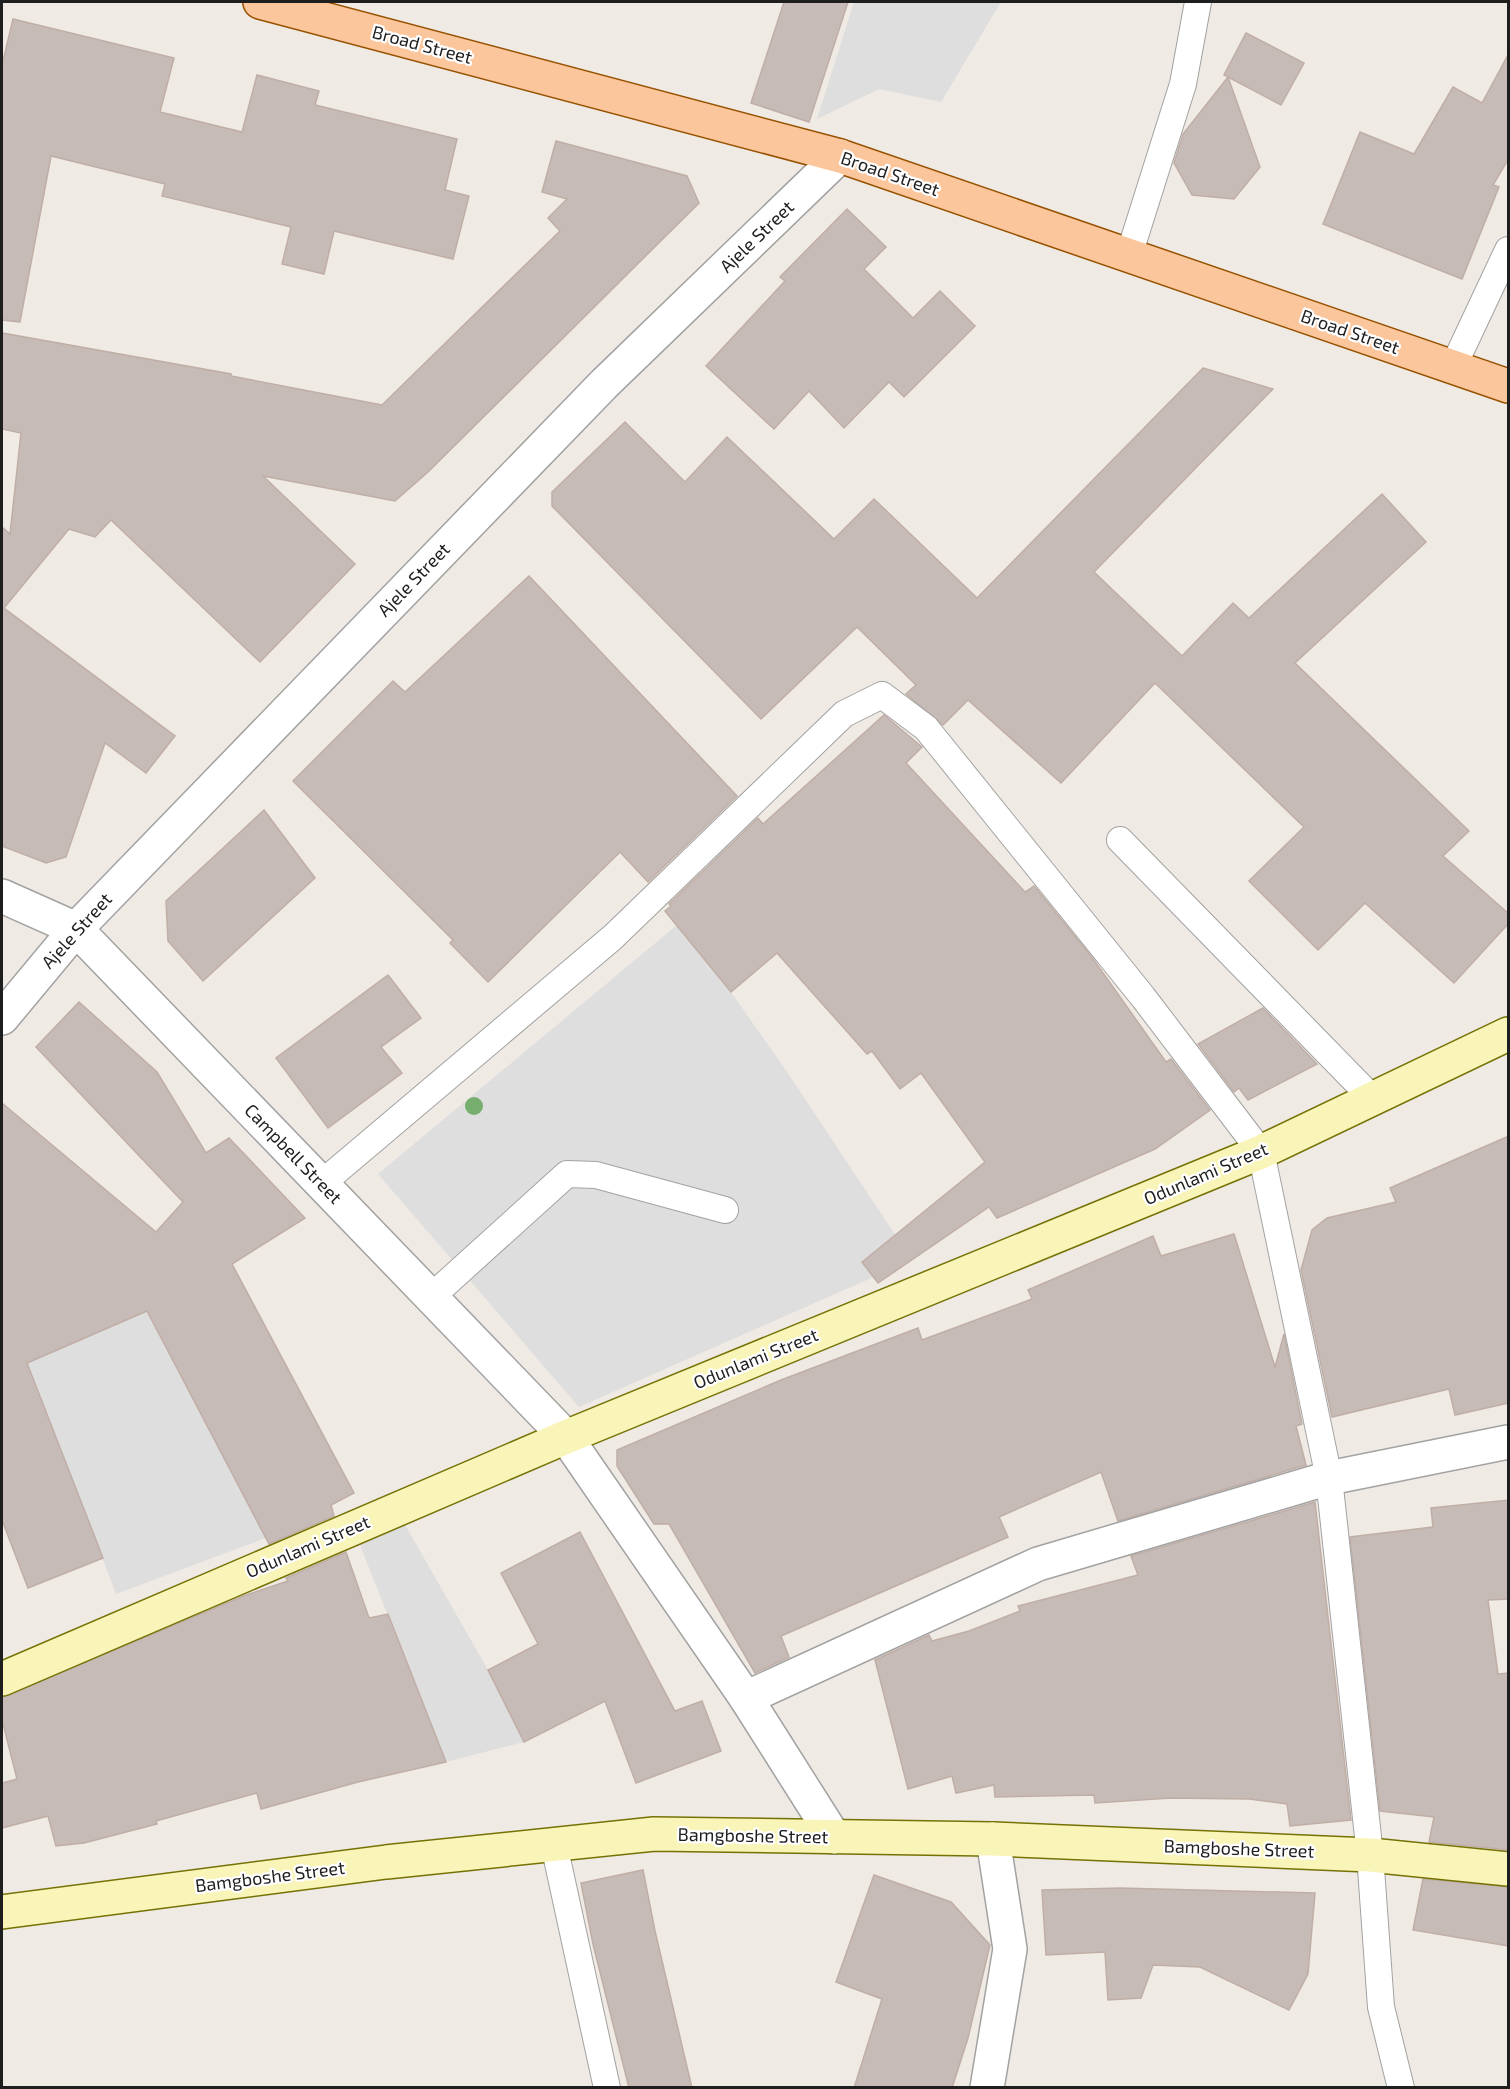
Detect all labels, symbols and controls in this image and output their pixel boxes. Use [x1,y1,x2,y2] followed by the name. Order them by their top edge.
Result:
[370,20,475,68] street label: Broad Street
[838,146,943,200] street label: Broad Street
[715,195,798,277] street label: Ajele Street
[1298,304,1403,358] street label: Broad Street
[373,538,454,621] street label: Ajele Street
[36,888,116,973] street label: Ajele Street
[240,1099,347,1208] street label: Campbell Street
[1140,1137,1271,1209] street label: Odunlami Street
[690,1323,821,1393] street label: Odunlami Street
[242,1510,373,1582] street label: Odunlami Street
[678,1823,829,1847] street label: Bamgboshe Street
[1163,1834,1315,1862] street label: Bamgboshe Street
[194,1856,346,1896] street label: Bamgboshe Street

